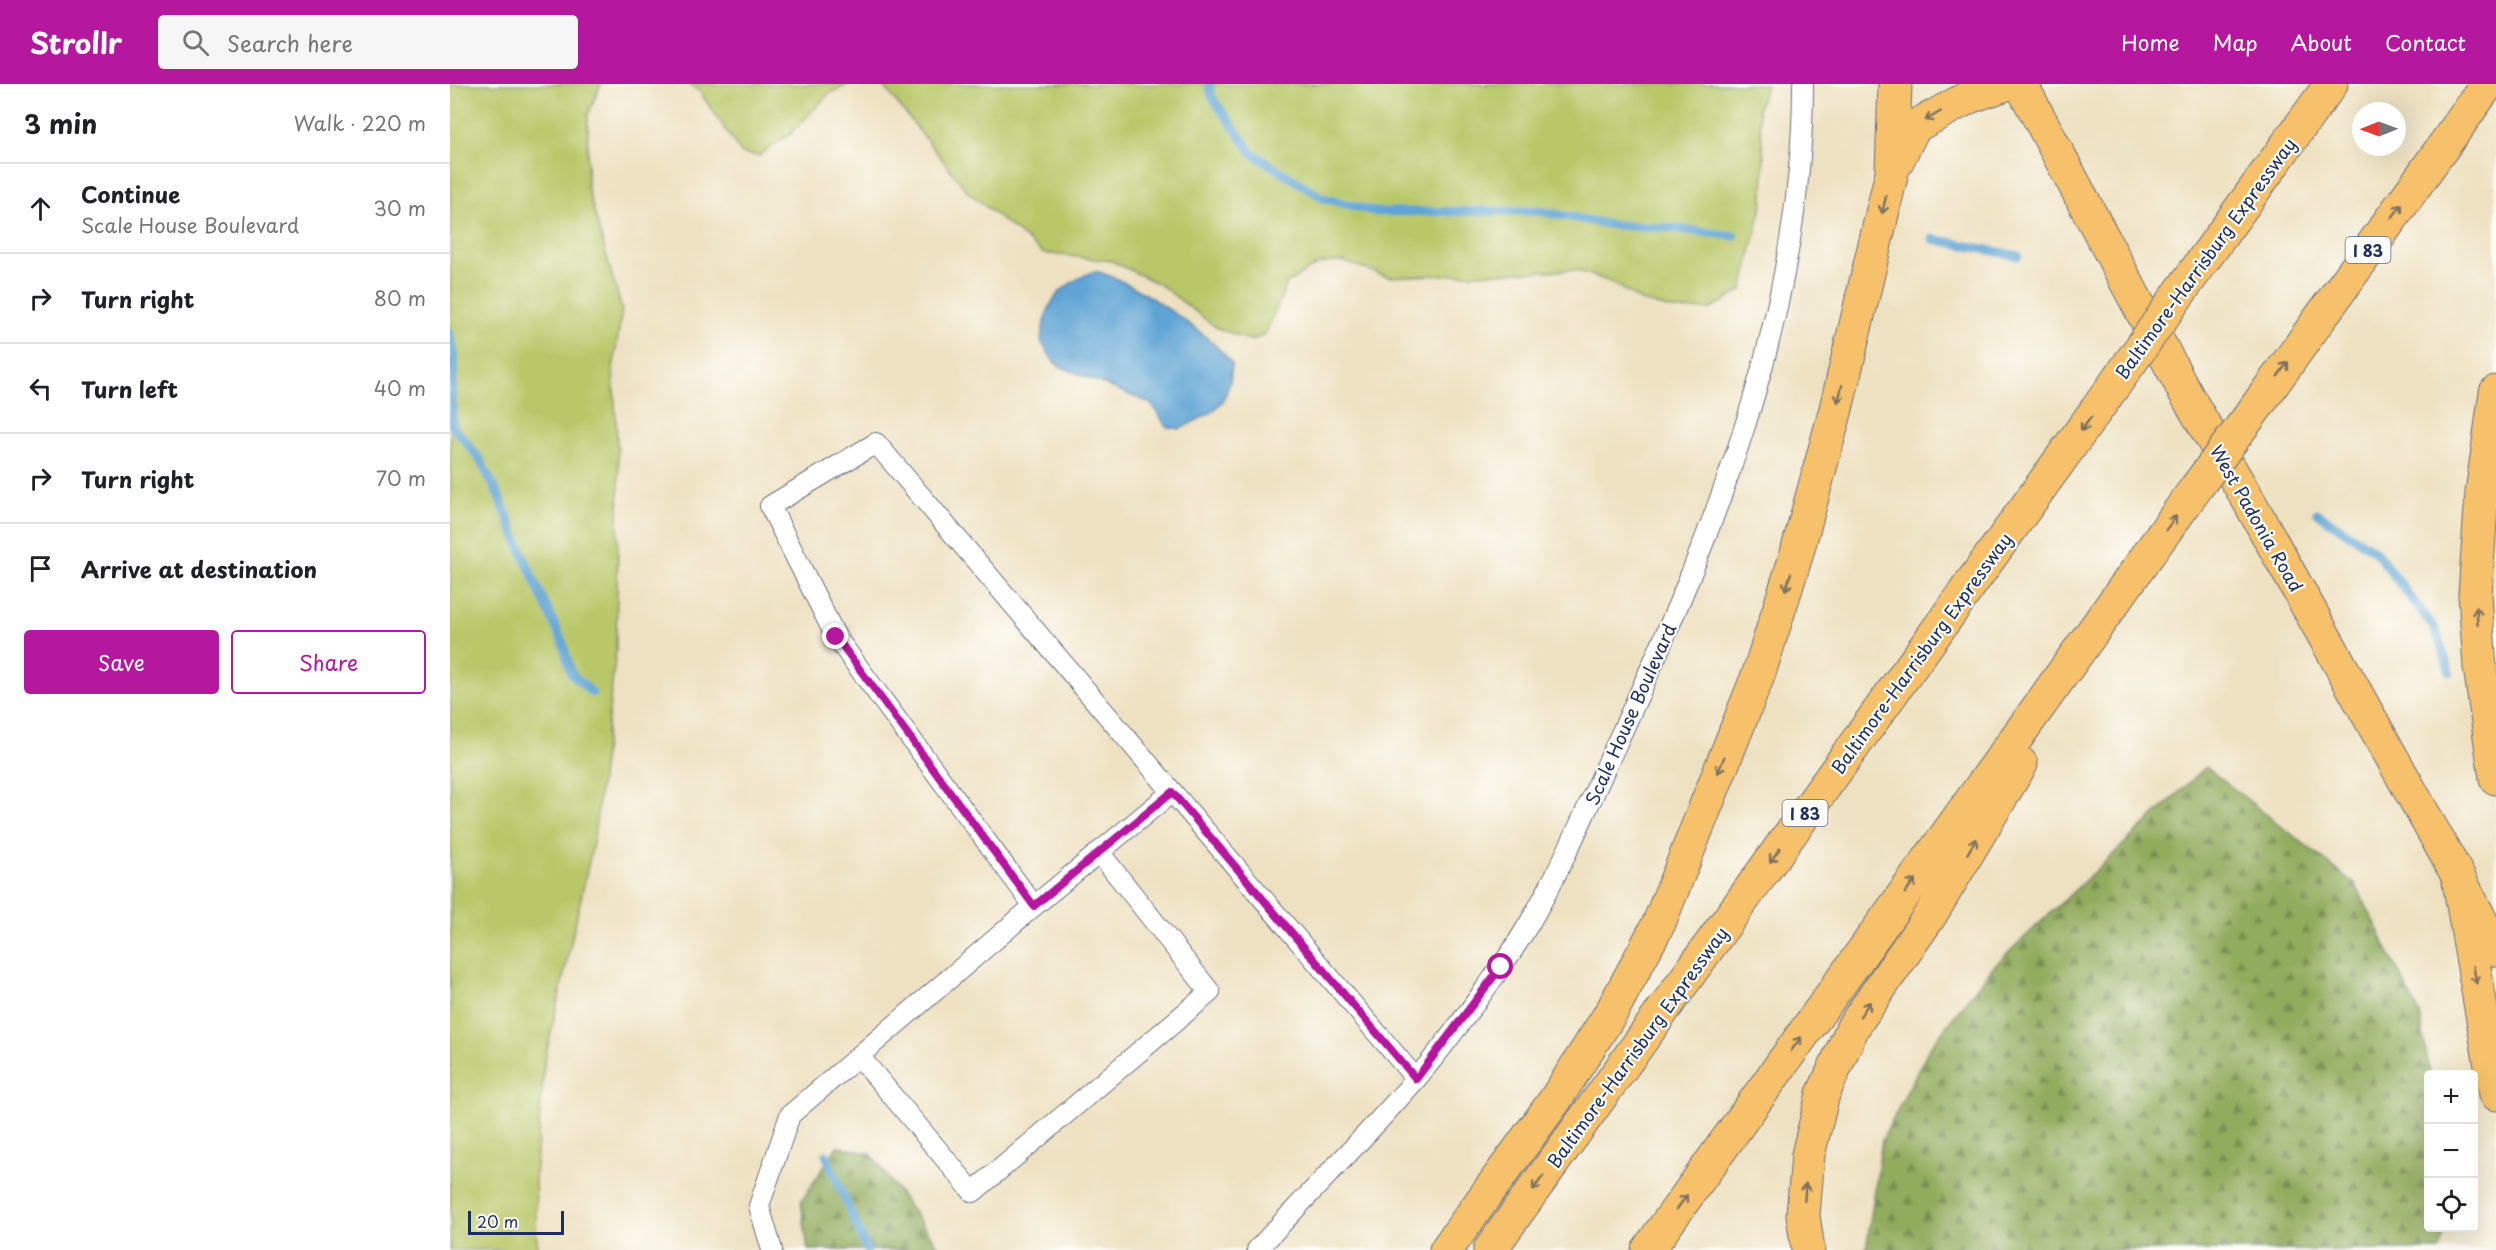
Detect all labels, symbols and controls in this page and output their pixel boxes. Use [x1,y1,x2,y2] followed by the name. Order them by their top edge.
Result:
[158,15,578,69] search box
[30,21,122,64] text: Strollr
[179,26,212,59] icon: search
[227,26,353,59] text: Search here
[2121,26,2180,58] text: Home
[2213,26,2258,58] text: Map
[2291,26,2352,58] text: About
[2385,26,2466,58] text: Contact
[2352,102,2406,156] north arrow
[24,104,97,143] text: 3 min
[294,108,426,138] text: Walk · 220 m
[1925,110,1942,122] one-way arrow
[2108,132,2302,384] street label: Baltimore-Harrisburg Expressway
[81,177,180,210] text: Continue
[24,192,57,225] icon: ahead
[373,193,426,223] text: 30 m
[1878,195,1890,214] one-way arrow
[2391,203,2403,219] one-way arrow
[81,210,299,240] text: Scale House Boulevard
[2346,237,2390,263] road number: I 83
[24,282,57,315] icon: right
[81,282,194,315] text: Turn right
[374,283,426,313] text: 80 m
[2277,362,2289,378] one-way arrow
[24,372,57,405] icon: left
[81,372,178,405] text: Turn left
[374,373,426,403] text: 40 m
[1833,385,1845,404] one-way arrow
[2080,415,2092,431] one-way arrow
[2204,439,2310,597] street label: West Padonia Road
[24,462,57,495] icon: right
[81,462,194,495] text: Turn right
[376,463,426,493] text: 70 m
[2165,515,2177,531] one-way arrow
[1824,527,2018,779] street label: Baltimore-Harrisburg Expressway
[24,552,57,585] icon: arrive
[81,552,317,585] text: Arrive at destination
[1782,572,1793,591] one-way arrow
[2471,607,2482,627] one-way arrow
[1578,619,1682,809] street label: Scale House Boulevard
[822,623,848,649] route end
[24,630,219,694] button: Save
[231,630,426,694] button: Share
[1715,756,1726,774] one-way arrow
[1782,800,1828,826] road number: I 83
[1967,838,1979,855] one-way arrow
[1769,846,1782,862] one-way arrow
[1904,878,1916,894] one-way arrow
[1540,921,1734,1173] street label: Baltimore-Harrisburg Expressway
[1487,953,1513,979] route start
[2470,964,2481,984] one-way arrow
[1859,1002,1871,1018] one-way arrow
[1790,1037,1802,1053] one-way arrow
[2424,1070,2478,1232] map controls
[2424,1070,2478,1124] button: +
[2424,1124,2478,1178] button: −
[1532,1174,1544,1190] one-way arrow
[2424,1178,2478,1232] button: locate
[1800,1182,1811,1202] one-way arrow
[1676,1195,1688,1211] one-way arrow
[468,1208,564,1236] scale bar
[477,1209,518,1233] text: 20 m

